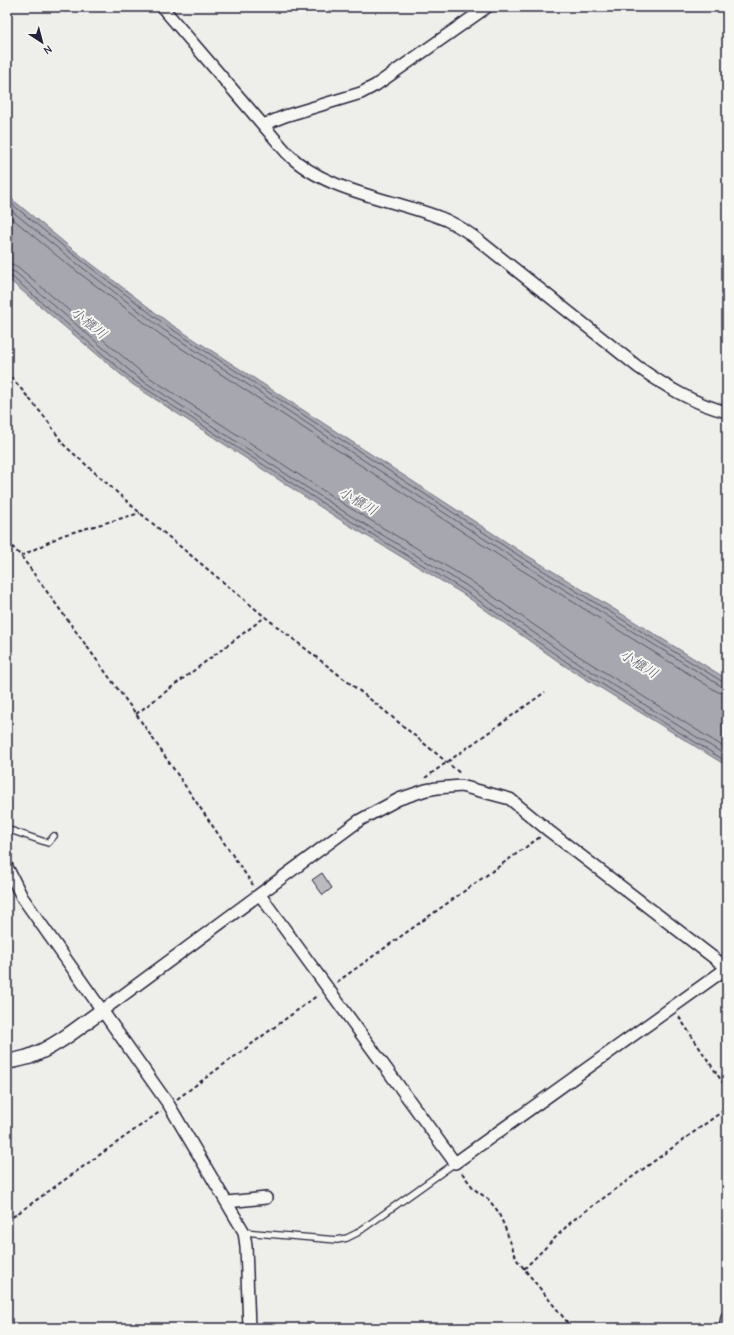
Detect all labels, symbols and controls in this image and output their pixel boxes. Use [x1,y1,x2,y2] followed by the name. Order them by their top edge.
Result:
[22,22,62,62] north arrow
[41,42,54,57] text: N
[67,303,111,343] water label: 小櫃川
[336,483,380,519] water label: 小櫃川
[617,646,661,682] water label: 小櫃川

